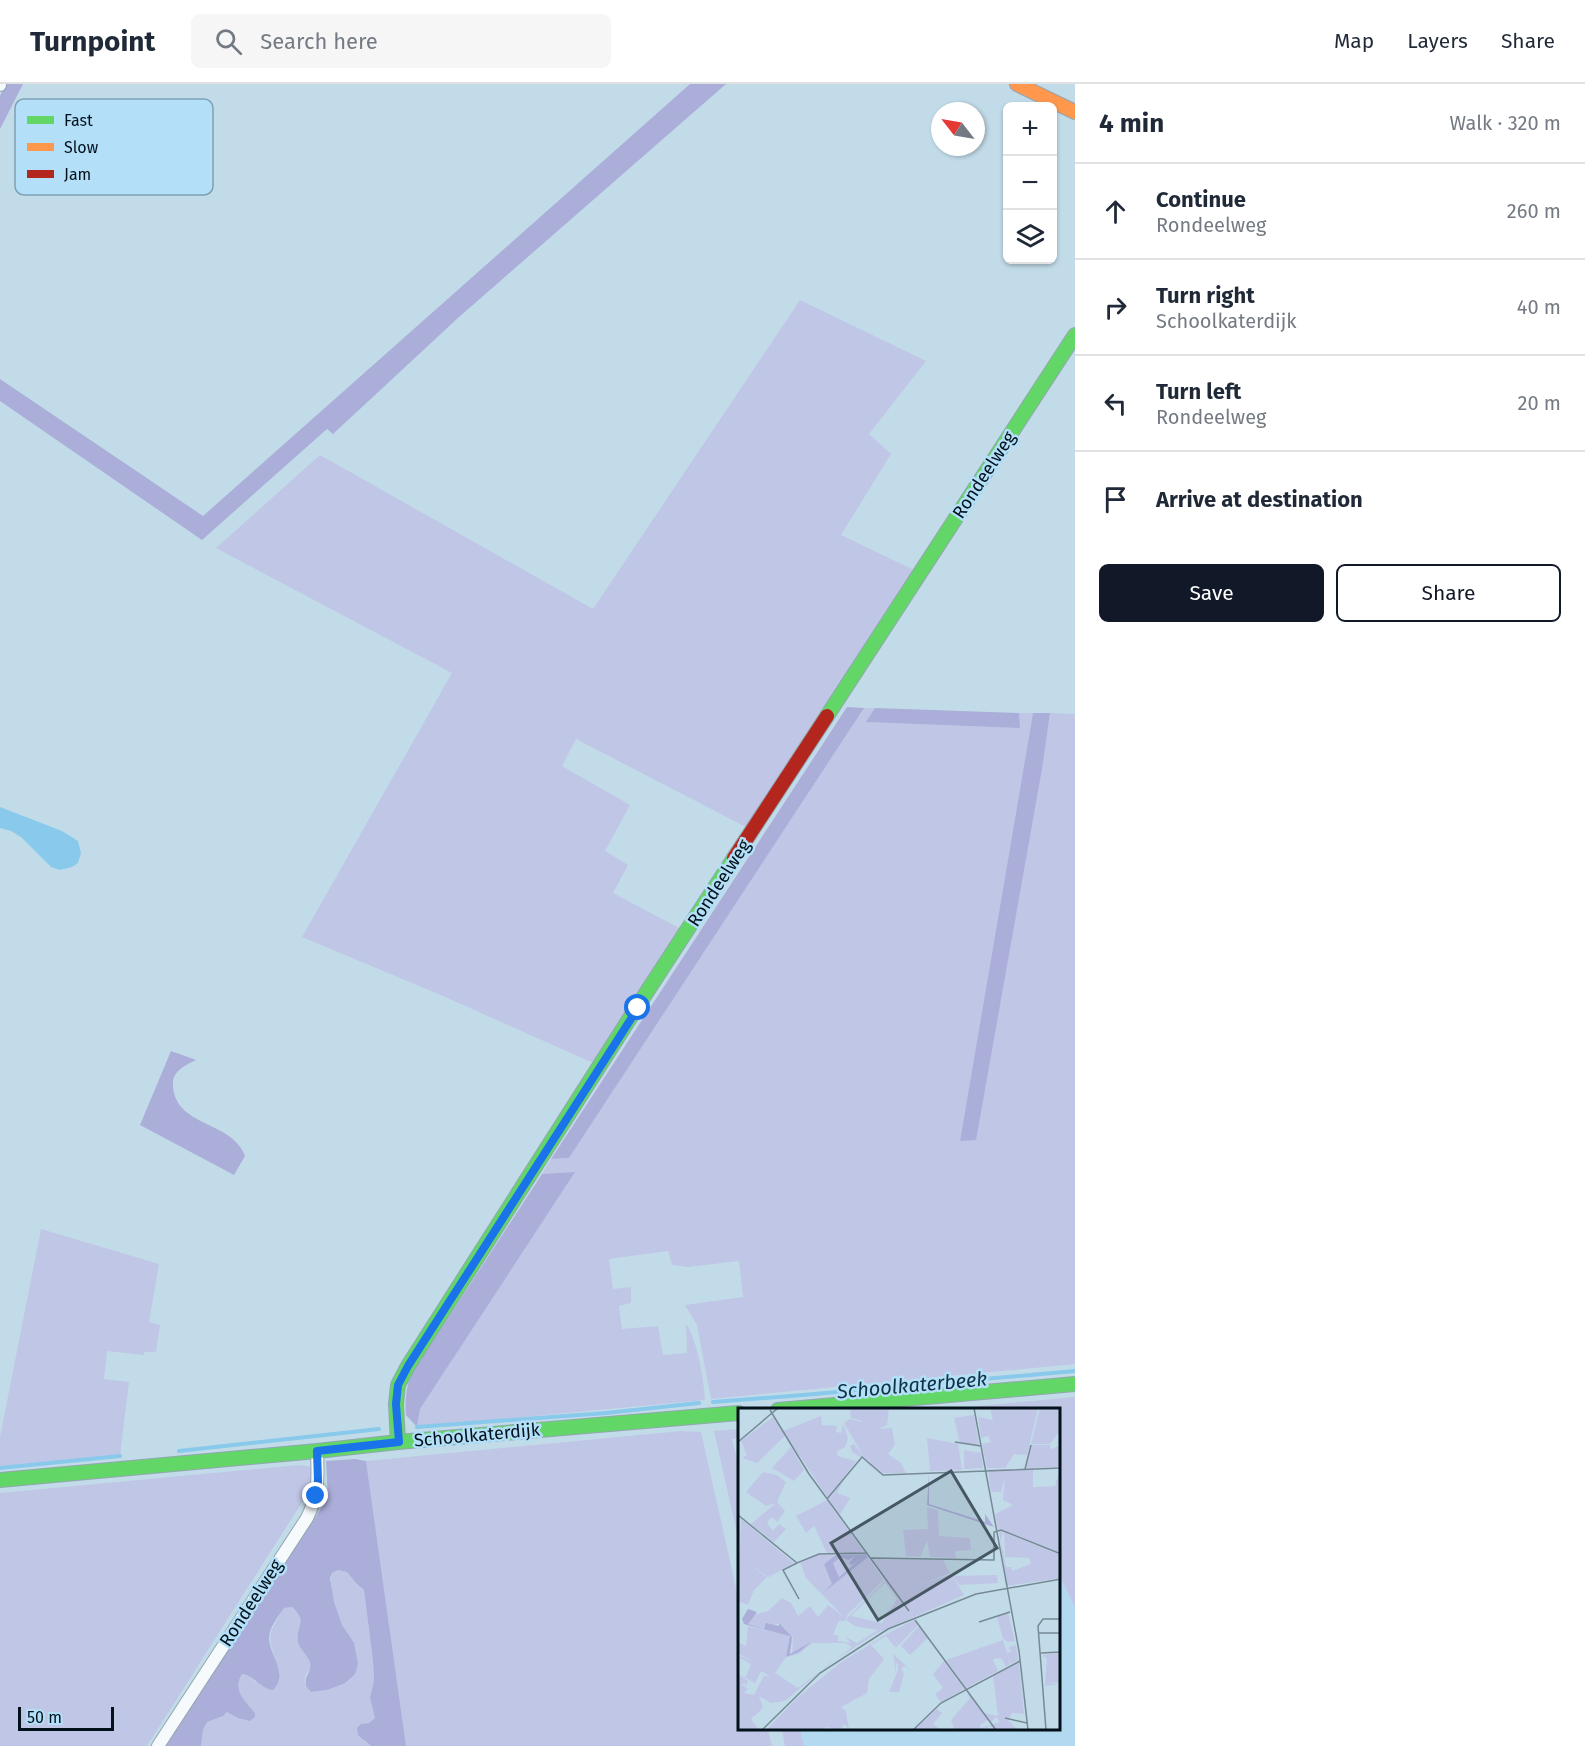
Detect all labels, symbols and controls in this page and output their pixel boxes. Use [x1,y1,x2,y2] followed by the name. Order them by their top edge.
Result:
[191,14,611,68] search box
[30,25,155,58] text: Turnpoint
[212,25,245,58] icon: search
[260,28,378,55] text: Search here
[1334,28,1374,54] text: Map
[1407,28,1468,54] text: Layers
[1501,28,1555,54] text: Share
[15,99,213,195] legend
[931,102,985,156] north arrow
[1003,102,1057,264] map controls
[1003,102,1057,156] button: +
[1099,108,1164,139] text: 4 min
[64,111,93,130] text: Fast
[1450,111,1561,135] text: Walk · 320 m
[64,138,99,157] text: Slow
[1003,156,1057,210] button: −
[64,165,91,184] text: Jam
[1156,186,1246,213] text: Continue
[1099,195,1132,228] icon: ahead
[1507,199,1561,223] text: 260 m
[1003,210,1057,264] button: layers
[1156,213,1266,237] text: Rondeelweg
[1156,282,1255,309] text: Turn right
[1099,291,1132,324] icon: right
[1517,295,1561,319] text: 40 m
[1156,309,1297,333] text: Schoolkaterdijk
[1156,378,1241,405] text: Turn left
[1099,387,1132,420] icon: left
[1518,391,1561,415] text: 20 m
[1156,405,1266,429] text: Rondeelweg
[948,427,1021,523] street label: Rondeelweg
[1099,483,1132,516] icon: arrive
[1156,486,1363,513] text: Arrive at destination
[1099,564,1324,622] button: Save
[1336,564,1561,622] button: Share
[683,835,756,931] street label: Rondeelweg
[624,994,650,1020] route start
[835,1366,988,1404] water label: Schoolkaterbeek
[738,1408,1060,1731] inset map
[413,1418,542,1451] street label: Schoolkaterdijk
[302,1482,328,1508] route end
[215,1555,288,1651] street label: Rondeelweg
[18,1704,114,1732] scale bar
[27,1708,62,1727] text: 50 m

